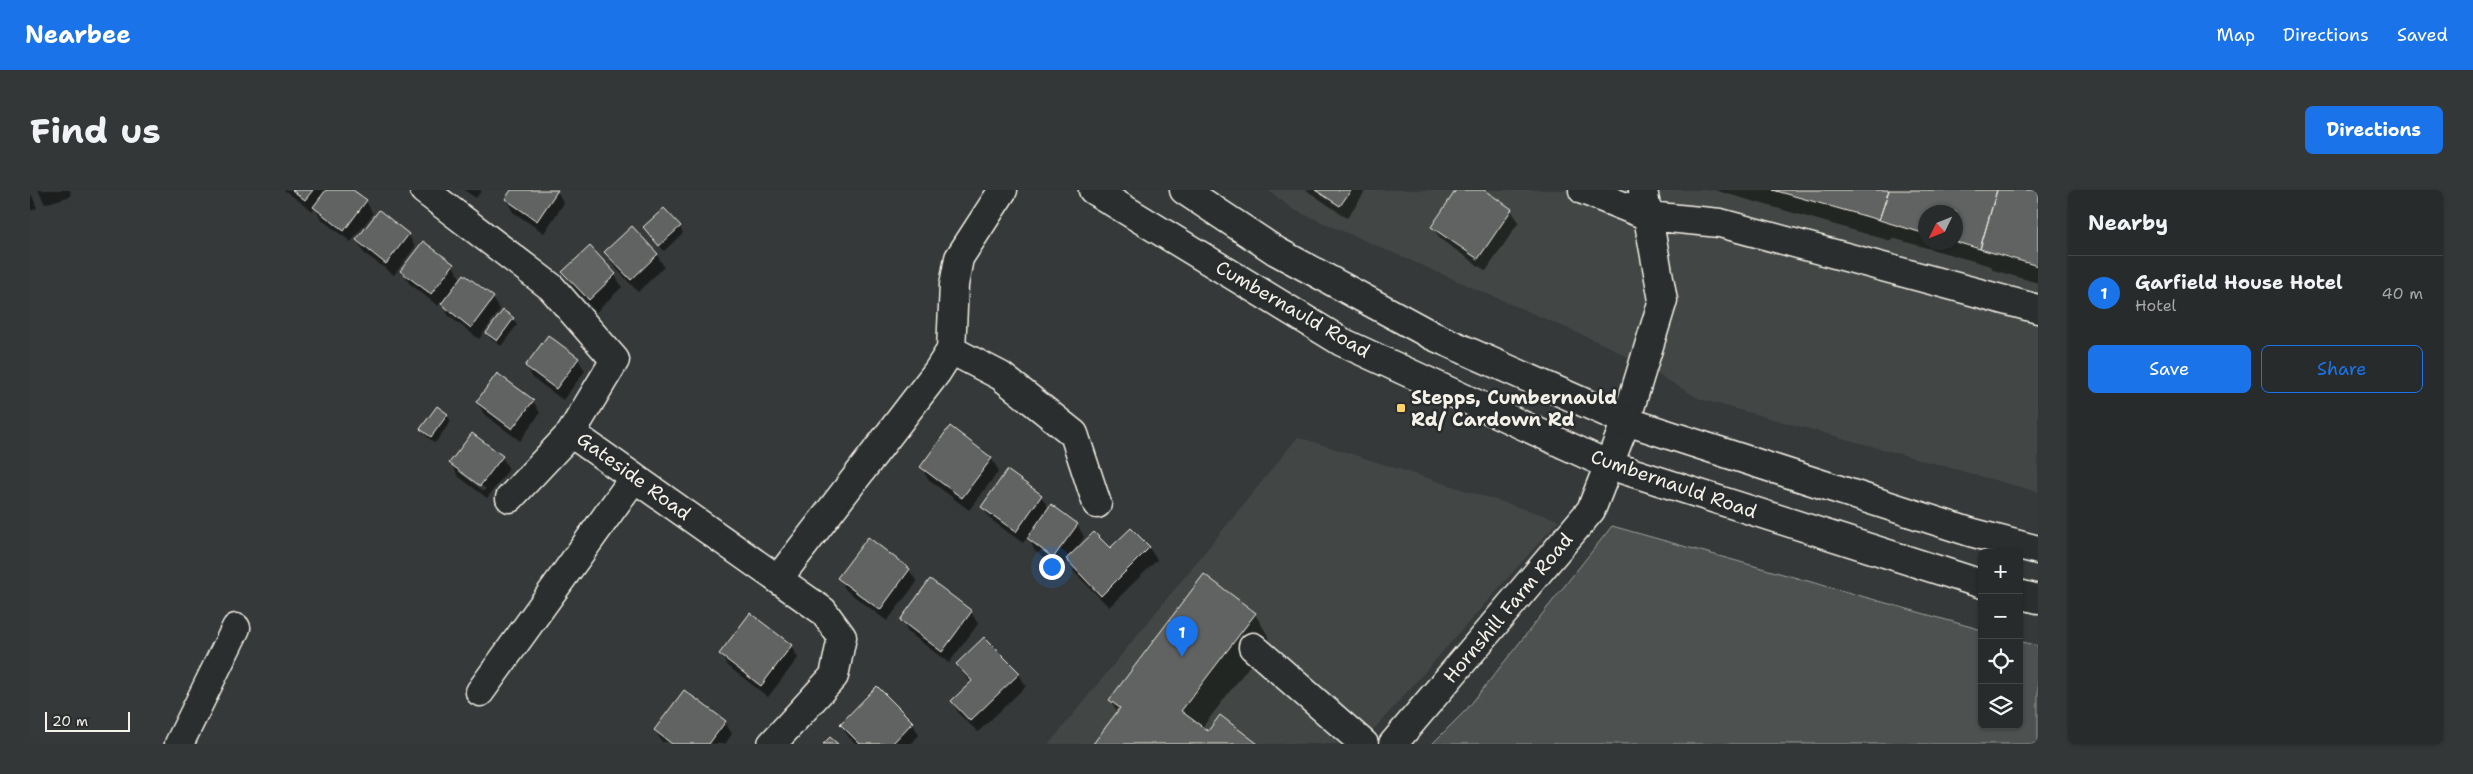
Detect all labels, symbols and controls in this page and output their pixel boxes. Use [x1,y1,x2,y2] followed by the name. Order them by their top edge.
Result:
[25,19,131,51] text: Nearbee
[2217,23,2255,47] text: Map
[2283,23,2369,47] text: Directions
[2397,23,2448,47] text: Saved
[2305,106,2443,154] button: Directions
[30,107,161,154] text: Find us
[1918,205,1963,250] north arrow
[2088,209,2168,237] text: Nearby
[1211,255,1375,363] street label: Cumbernauld Road
[2135,270,2343,295] text: Garfield House Hotel
[2100,283,2108,304] text: 1
[2381,283,2423,304] text: 40 m
[2135,295,2176,316] text: Hotel
[2088,345,2251,393] button: Save
[2261,345,2423,393] button: Share
[1411,385,1617,432] place label: Stepps, Cumbernauld Rd/ Cardown Rd
[1395,402,1407,414] marker: Stepps, Cumbernauld Rd/ Cardown Rd
[572,426,696,526] street label: Gateside Road
[1588,444,1760,524] street label: Cumbernauld Road
[1438,528,1578,688] street label: Hornshill Farm Road
[1978,549,2023,729] map controls
[1978,549,2023,594] button: +
[1039,554,1065,580] your location
[1978,594,2023,639] button: −
[1166,616,1198,657] pin: 1
[1978,639,2023,684] button: locate
[1978,684,2023,729] button: layers
[45,709,130,732] scale bar
[52,712,88,730] text: 20 m

